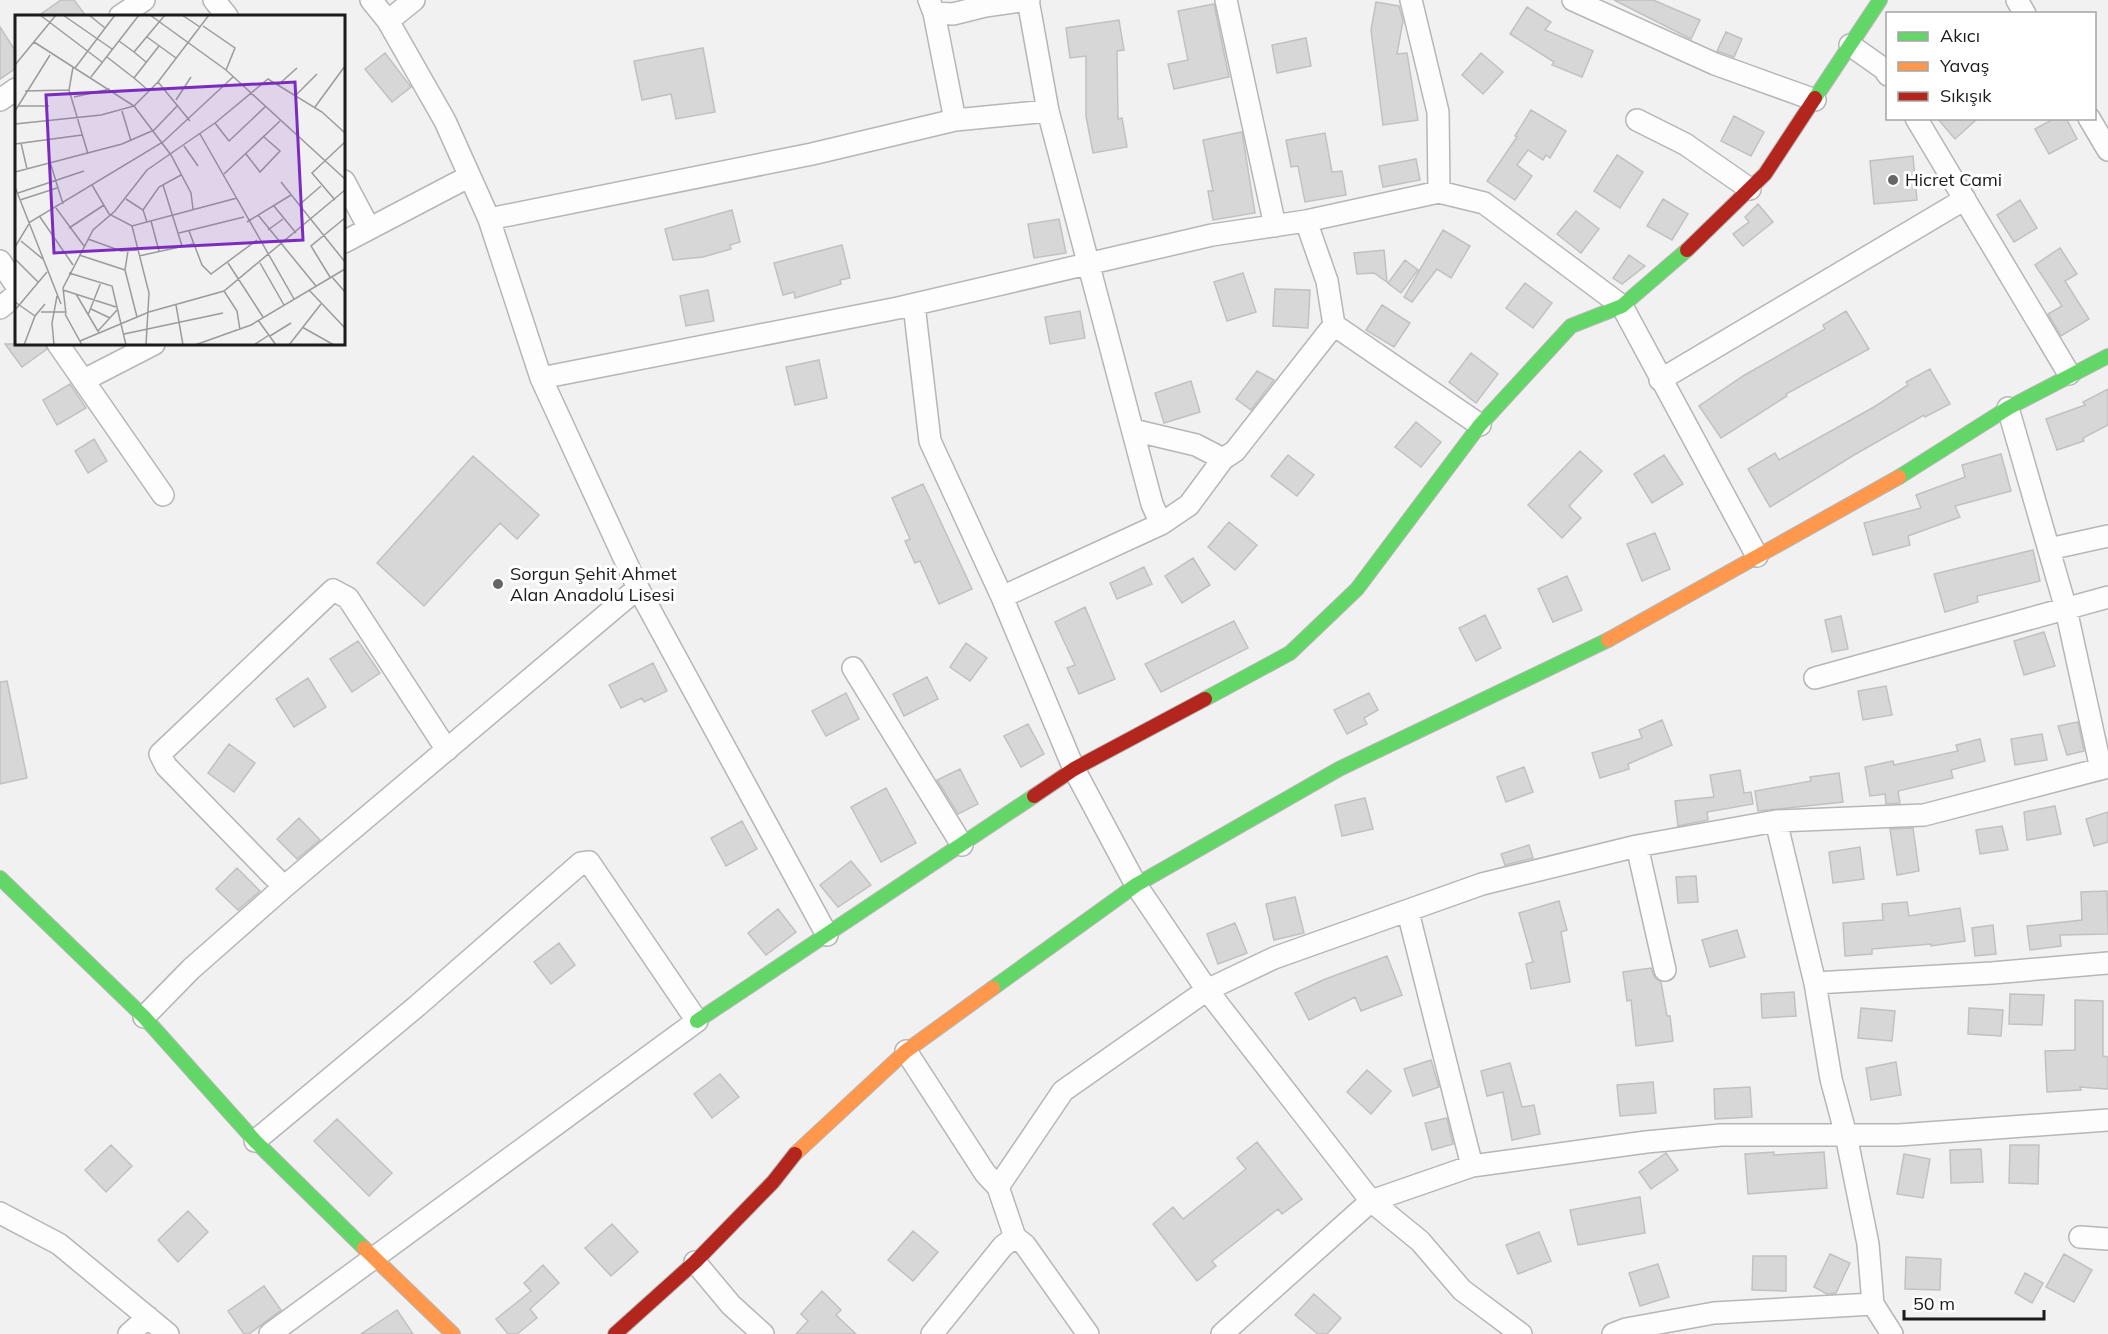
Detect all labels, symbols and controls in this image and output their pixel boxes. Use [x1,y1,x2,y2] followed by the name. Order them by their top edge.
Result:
[1886,12,2096,120] legend
[15,15,345,345] inset map
[1940,24,1980,47] text: Akıcı
[1939,54,1989,77] text: Yavaş
[1940,84,1992,107] text: Sıkışık
[1905,168,2002,191] place label: Hicret Cami
[1886,173,1900,187] marker: Hicret Cami
[510,562,677,606] place label: Sorgun Şehit Ahmet Alan Anadolu Lisesi
[491,577,505,591] marker: Sorgun Şehit Ahmet Alan Anadolu Lisesi
[1904,1283,2044,1321] scale bar
[1913,1292,1955,1315] text: 50 m

